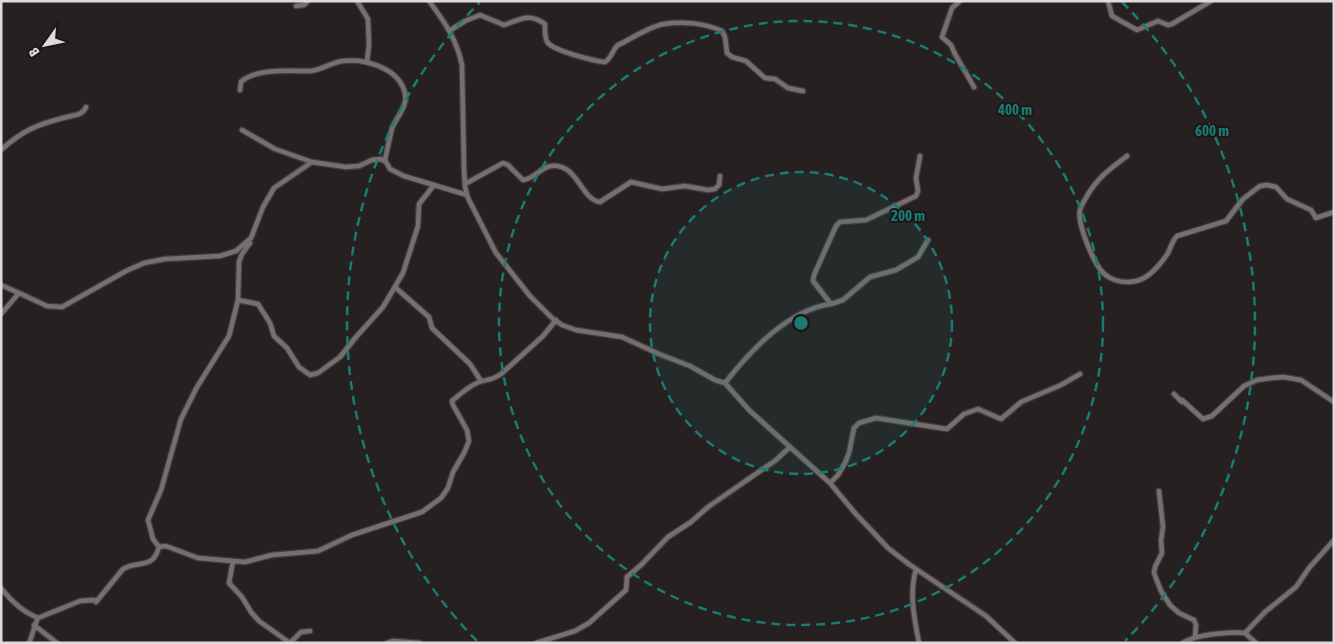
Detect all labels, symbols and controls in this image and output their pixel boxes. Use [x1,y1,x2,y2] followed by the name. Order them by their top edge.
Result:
[20,20,70,70] north arrow
[25,45,43,59] text: B
[997,101,1032,118] text: 400 m
[1195,122,1229,139] text: 600 m
[891,207,925,224] text: 200 m
[792,314,810,332] centre of rings

